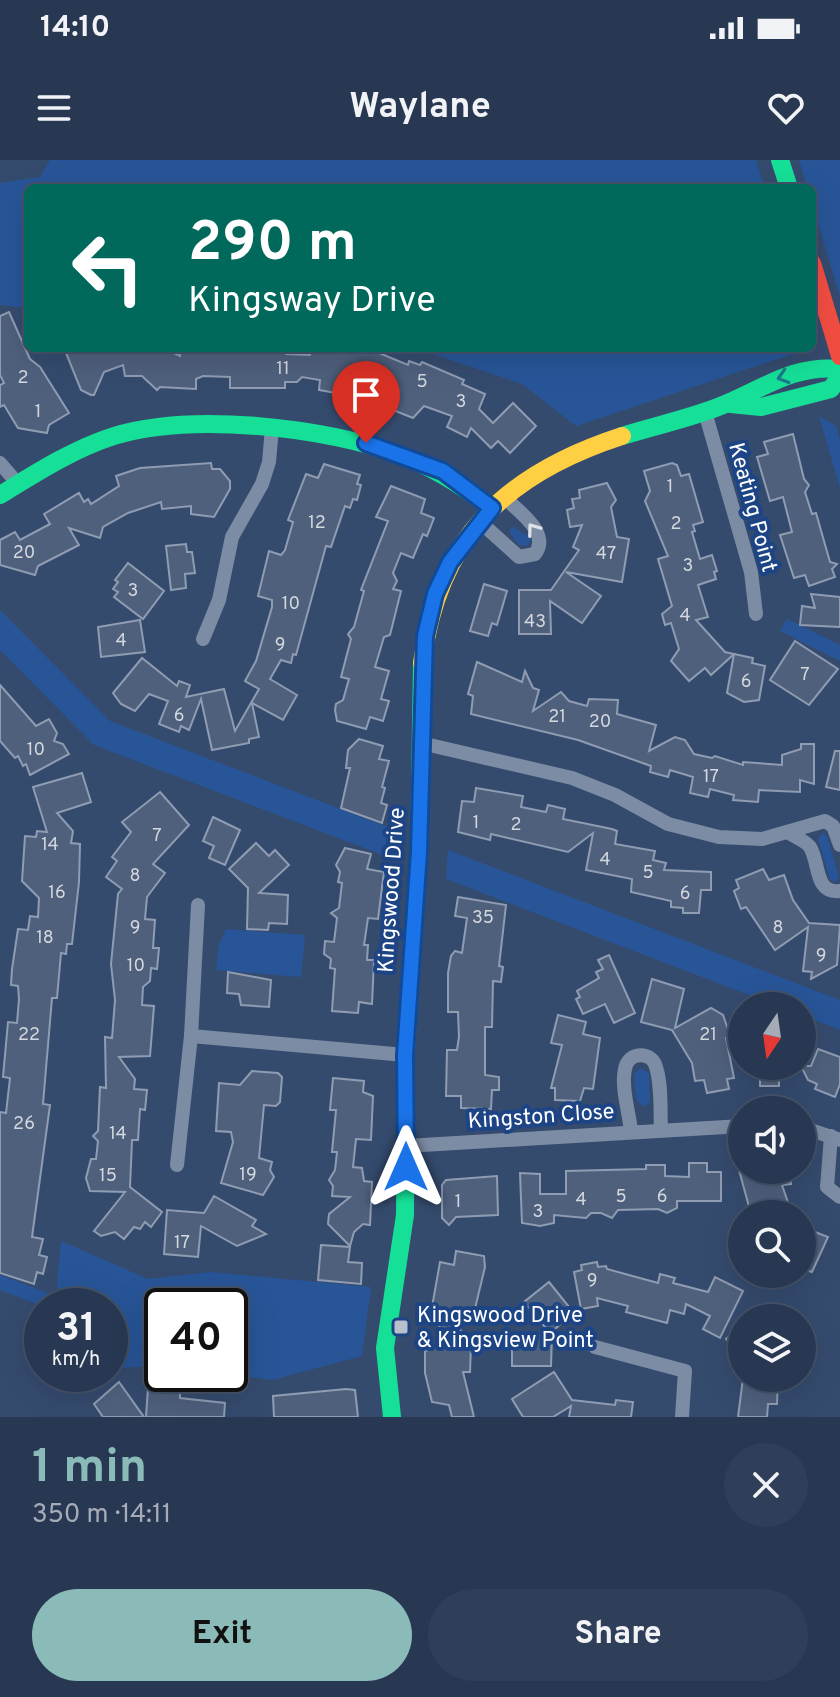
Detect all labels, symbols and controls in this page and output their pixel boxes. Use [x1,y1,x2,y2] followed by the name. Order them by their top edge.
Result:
[40,10,110,47] text: 14:10
[349,85,491,131] text: Waylane
[32,86,76,130] icon: menu
[764,86,808,130] icon: heart
[188,210,357,280] text: 290 m
[56,216,160,320] icon: left
[188,279,436,325] text: Kingsway Drive
[276,358,290,381] house number: 11
[332,361,400,443] pin
[17,367,29,390] house number: 2
[776,368,790,384] one-way arrow
[416,371,428,394] house number: 5
[344,373,388,417] icon: arrive
[456,391,466,414] house number: 3
[35,401,41,424] house number: 1
[721,440,782,575] street label: Keating Point
[667,476,673,499] house number: 1
[308,512,326,535] house number: 12
[670,513,682,536] house number: 2
[528,524,543,538] one-way arrow
[13,542,35,565] house number: 20
[596,543,616,566] house number: 47
[683,555,693,578] house number: 3
[128,580,138,603] house number: 3
[282,593,300,616] house number: 10
[679,605,691,628] house number: 4
[524,611,546,634] house number: 43
[115,630,127,653] house number: 4
[275,634,285,657] house number: 9
[800,664,810,687] house number: 7
[741,671,751,694] house number: 6
[174,705,184,728] house number: 6
[548,706,566,729] house number: 21
[589,711,611,734] house number: 20
[27,739,45,762] house number: 10
[703,766,719,789] house number: 17
[373,807,412,974] street label: Kingswood Drive
[473,812,479,835] house number: 1
[510,814,522,837] house number: 2
[152,825,162,848] house number: 7
[41,834,59,857] house number: 14
[599,849,611,872] house number: 4
[642,862,654,885] house number: 5
[130,865,141,888] house number: 8
[48,882,66,905] house number: 16
[680,883,690,906] house number: 6
[472,907,494,930] house number: 35
[130,917,140,940] house number: 9
[773,917,784,940] house number: 8
[36,927,54,950] house number: 18
[816,945,826,968] house number: 9
[127,955,145,978] house number: 10
[728,992,816,1080] north arrow
[728,992,816,1392] map controls
[18,1024,40,1047] house number: 22
[699,1024,717,1047] house number: 21
[728,1096,816,1184] button: sound
[467,1099,615,1136] street label: Kingston Close
[13,1113,35,1136] house number: 26
[109,1123,127,1146] house number: 14
[364,1125,448,1209] position arrow
[239,1164,257,1187] house number: 19
[99,1165,117,1188] house number: 15
[615,1186,627,1209] house number: 5
[657,1186,667,1209] house number: 6
[575,1189,587,1212] house number: 4
[455,1191,461,1214] house number: 1
[728,1200,816,1288] button: search
[533,1201,543,1224] house number: 3
[174,1232,190,1255] house number: 17
[587,1270,597,1293] house number: 9
[144,1288,248,1392] speed limit sign: 40
[417,1303,594,1355] place label: Kingswood Drive & Kingsview Point
[728,1304,816,1392] button: layers
[56,1305,96,1355] text: 31
[392,1318,410,1336] marker: Kingswood Drive & Kingsview Point
[52,1347,100,1373] text: km/h
[32,1439,147,1499] text: 1 min
[724,1443,808,1527] button: close
[32,1499,171,1532] text: 350 m · 14:11
[32,1589,412,1681] button: Exit
[428,1589,808,1681] button: Share

